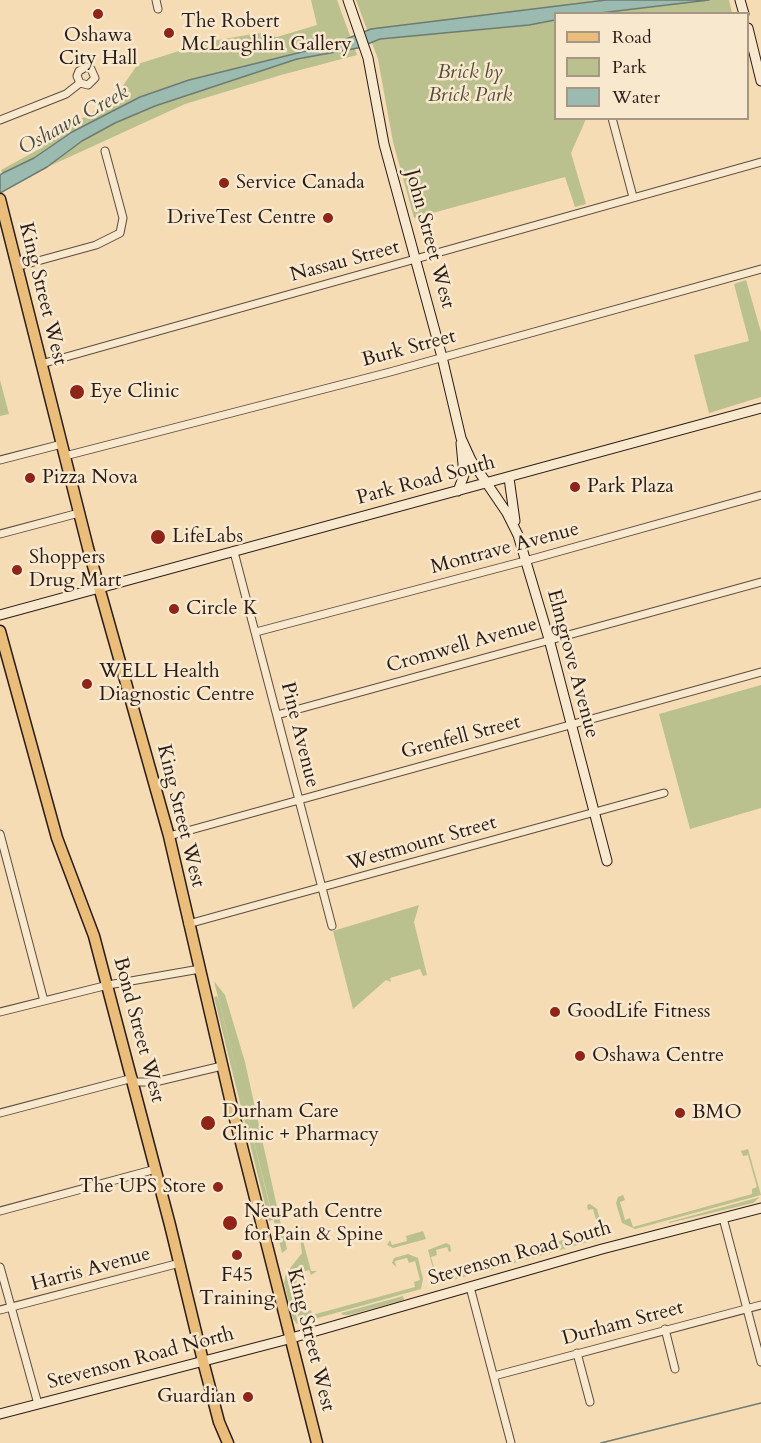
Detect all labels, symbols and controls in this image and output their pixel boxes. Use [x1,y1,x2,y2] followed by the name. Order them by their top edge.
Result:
[91,7,105,21] marker: Oshawa City Hall
[181,10,352,57] place label: The Robert McLaughlin Gallery
[554,12,749,120] legend
[59,24,137,71] place label: Oshawa City Hall
[612,25,652,50] text: Road
[162,26,176,40] marker: The Robert McLaughlin Gallery
[612,55,647,80] text: Park
[428,61,512,108] park label: Brick by Brick Park
[15,80,133,162] water label: Oshawa Creek
[612,85,660,110] text: Water
[399,167,459,311] street label: John Street West
[236,171,365,195] place label: Service Canada
[217,176,231,190] marker: Service Canada
[167,206,316,230] place label: DriveTest Centre
[321,211,335,225] marker: DriveTest Centre
[13,220,71,368] street label: King Street West
[288,236,402,288] street label: Nassau Street
[360,325,458,373] street label: Burk Street
[90,380,179,404] place label: Eye Clinic
[68,383,86,401] marker: Eye Clinic
[354,451,498,511] street label: Park Road South
[42,466,138,490] place label: Pizza Nova
[23,471,37,485] marker: Pizza Nova
[587,475,674,499] place label: Park Plaza
[568,480,582,494] marker: Park Plaza
[428,518,582,580] street label: Montrave Avenue
[172,525,243,549] place label: LifeLabs
[149,528,167,546] marker: LifeLabs
[29,546,121,593] place label: Shoppers Drug Mart
[10,563,24,577] marker: Shoppers Drug Mart
[541,587,603,741] street label: Elmgrove Avenue
[186,597,258,621] place label: Circle K
[167,602,181,616] marker: Circle K
[384,613,540,679] street label: Cromwell Avenue
[99,660,254,707] place label: WELL Health Diagnostic Centre
[80,677,94,691] marker: WELL Health Diagnostic Centre
[274,680,324,790] street label: Pine Avenue
[399,711,523,765] street label: Grenfell Street
[151,742,209,890] street label: King Street West
[345,811,499,877] street label: Westmount Street
[107,955,169,1105] street label: Bond Street West
[567,1000,711,1024] place label: GoodLife Fitness
[548,1005,562,1019] marker: GoodLife Fitness
[592,1044,724,1068] place label: Oshawa Centre
[573,1049,587,1063] marker: Oshawa Centre
[222,1100,379,1147] place label: Durham Care Clinic + Pharmacy
[692,1101,742,1125] place label: BMO
[673,1106,687,1120] marker: BMO
[199,1114,217,1132] marker: Durham Care Clinic + Pharmacy
[79,1175,206,1199] place label: The UPS Store
[211,1180,225,1194] marker: The UPS Store
[244,1200,383,1247] place label: NeuPath Centre for Pain & Spine
[221,1214,239,1232] marker: NeuPath Centre for Pain & Spine
[426,1216,614,1292] street label: Stevenson Road South
[29,1243,153,1297] street label: Harris Avenue
[230,1248,244,1262] marker: F45 Training
[199,1264,275,1311] place label: F45 Training
[281,1266,339,1414] street label: King Street West
[560,1296,686,1352] street label: Durham Street
[45,1323,237,1395] street label: Stevenson Road North
[157,1385,236,1409] place label: Guardian
[241,1390,255,1404] marker: Guardian

